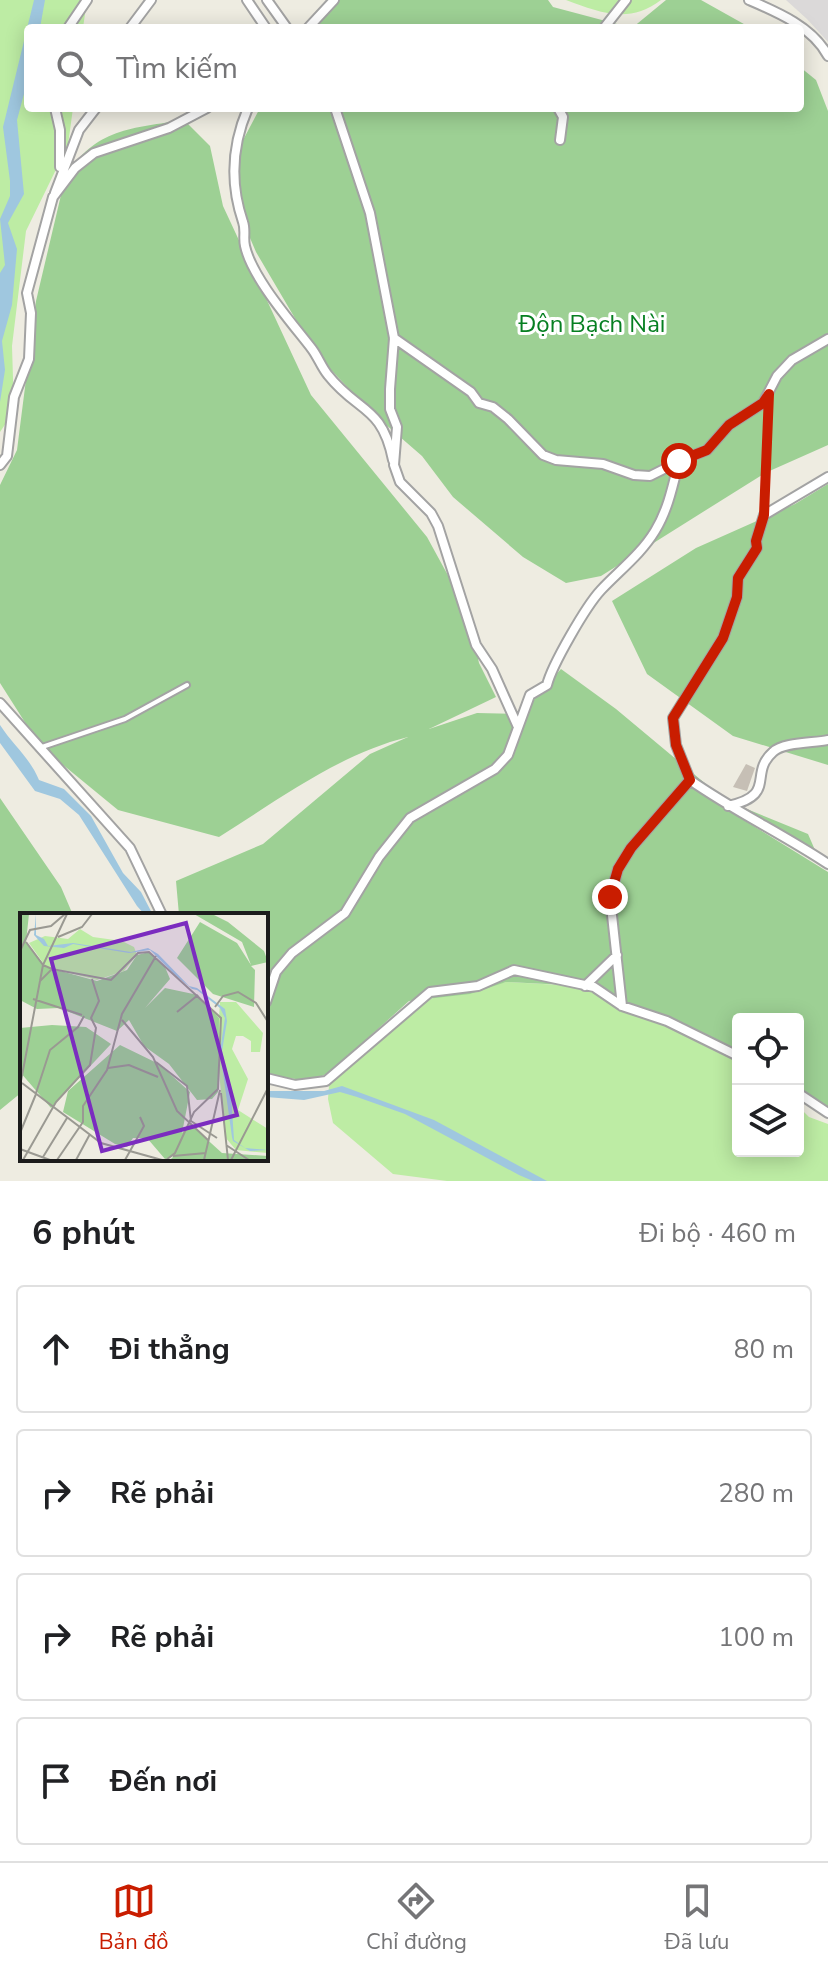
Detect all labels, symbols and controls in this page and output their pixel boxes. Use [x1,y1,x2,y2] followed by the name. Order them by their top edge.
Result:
[24,24,804,112] search box
[52,46,96,90] icon: search
[116,48,238,89] text: Tìm kiếm
[518,308,665,340] park label: Độn Bạch Nài
[661,443,697,479] route start
[592,879,628,915] route end
[20,913,268,1161] inset map
[732,1013,804,1157] map controls
[732,1013,804,1085] button: locate
[732,1085,804,1157] button: layers
[32,1210,135,1256] text: 6 phút
[639,1216,796,1251] text: Đi bộ · 460 m
[34,1327,78,1371] icon: ahead
[110,1329,230,1370] text: Đi thẳng
[734,1332,794,1367] text: 80 m
[34,1471,78,1515] icon: right
[110,1473,214,1514] text: Rẽ phải
[718,1476,794,1511] text: 280 m
[34,1615,78,1659] icon: right
[110,1617,214,1658] text: Rẽ phải
[718,1620,794,1655] text: 100 m
[34,1759,78,1803] icon: arrive
[110,1761,217,1802] text: Đến nơi
[99,1879,169,1957] tab: Bản đồ
[366,1879,467,1957] tab: Chỉ đường
[664,1879,729,1957] tab: Đã lưu

